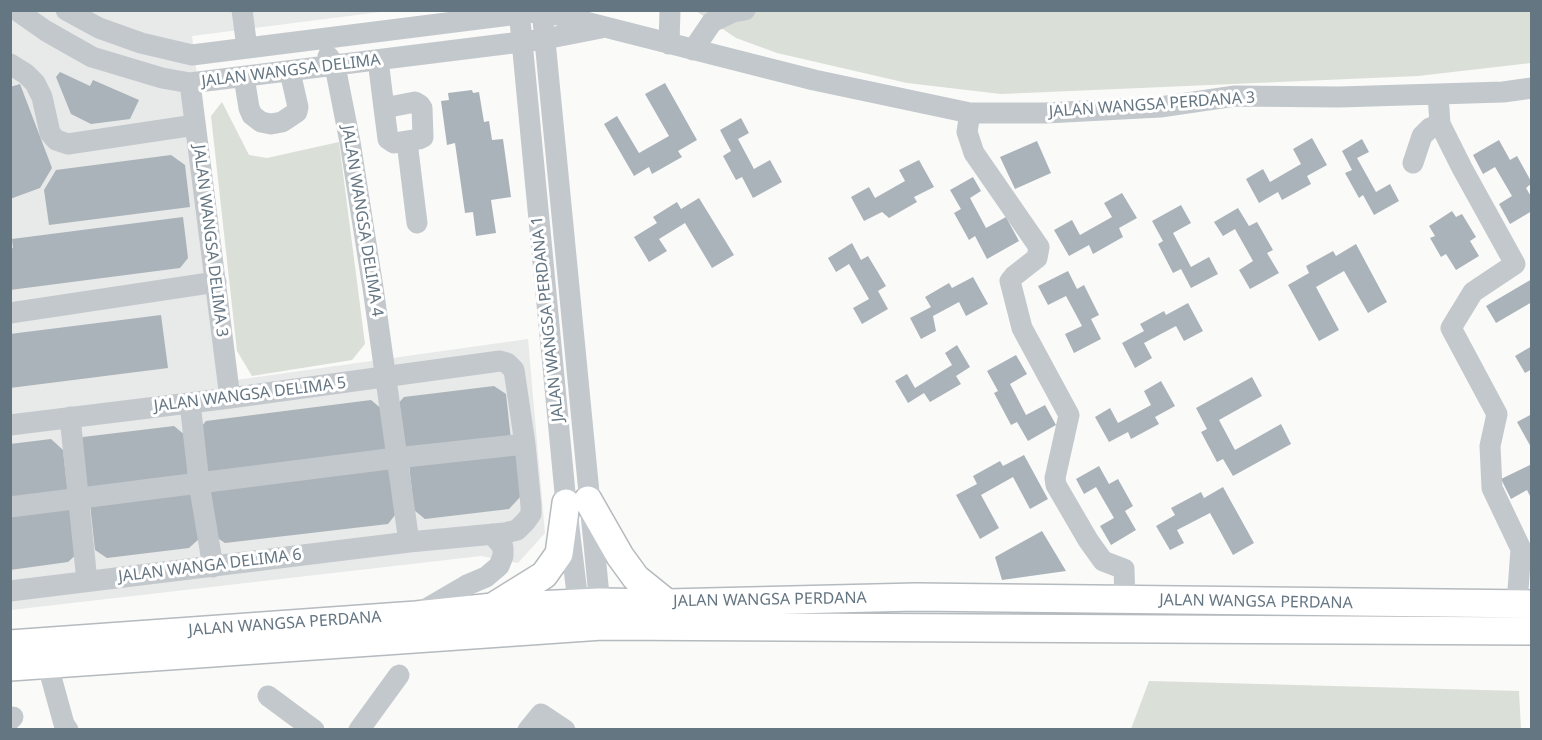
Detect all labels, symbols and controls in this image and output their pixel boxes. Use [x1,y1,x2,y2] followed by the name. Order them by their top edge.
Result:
[200,50,382,92] street label: JALAN WANGSA DELIMA
[1048,88,1256,122] street label: JALAN WANGSA PERDANA 3
[337,124,387,318] street label: JALAN WANGSA DELIMA 4
[189,144,231,338] street label: JALAN WANGSA DELIMA 3
[528,215,568,423] street label: JALAN WANGSA PERDANA 1
[153,374,347,416] street label: JALAN WANGSA DELIMA 5
[117,545,303,587] street label: JALAN WANGA DELIMA 6
[673,589,867,611] street label: JALAN WANGSA PERDANA
[1159,591,1353,613] street label: JALAN WANGSA PERDANA
[188,608,382,640] street label: JALAN WANGSA PERDANA

